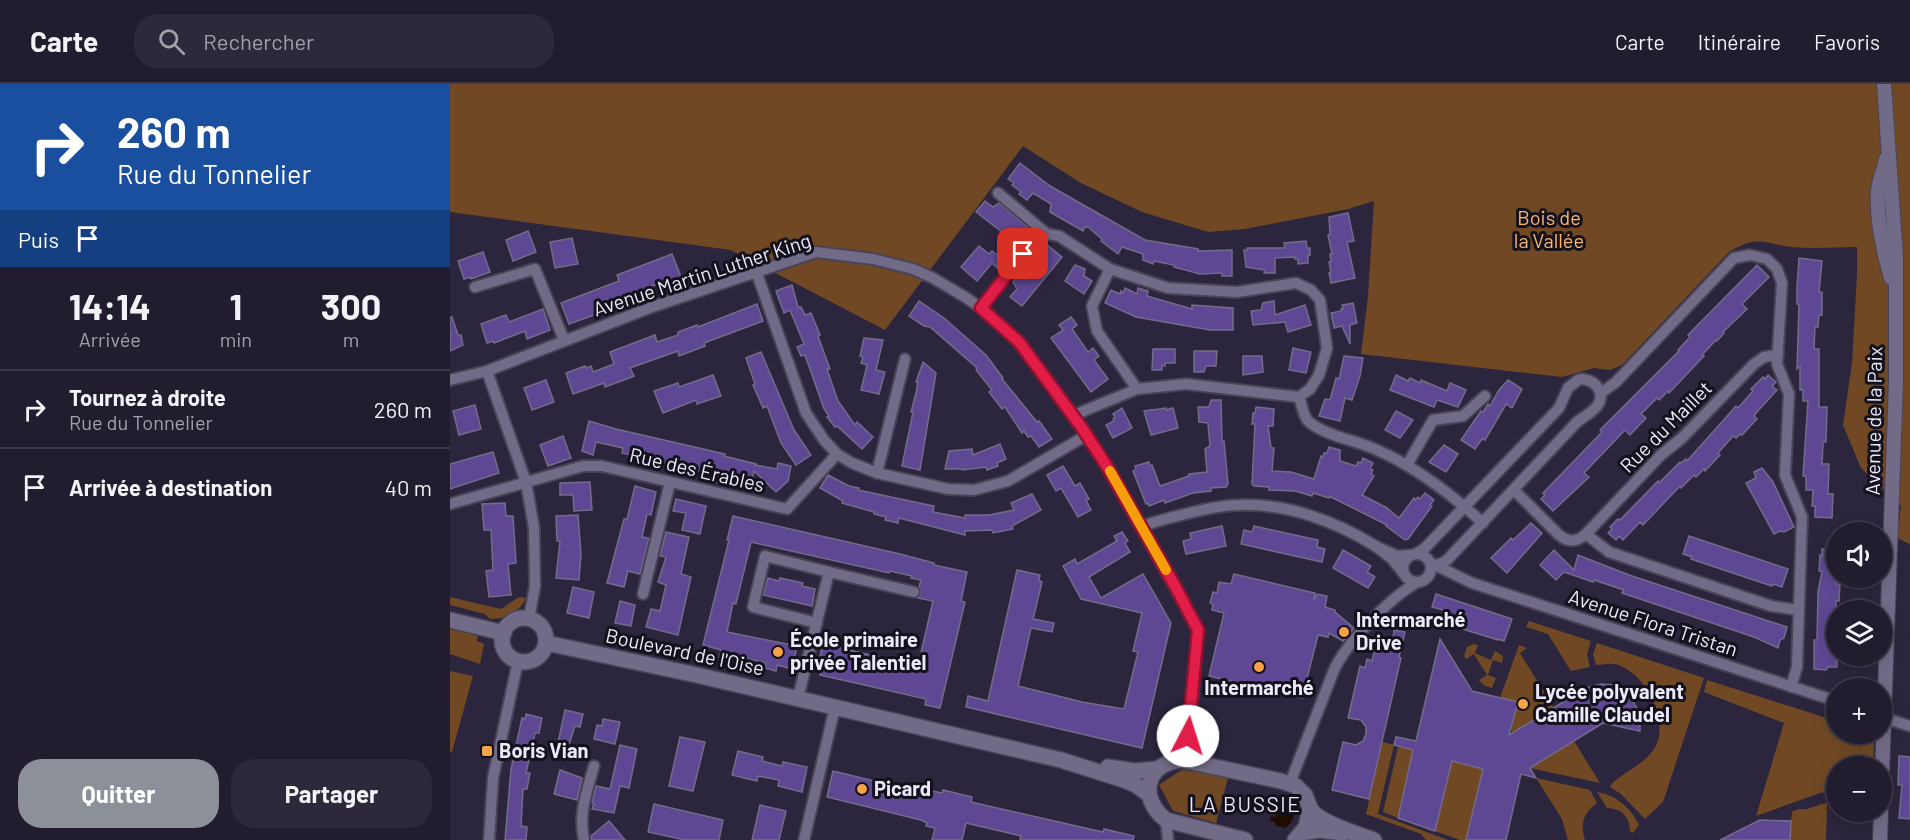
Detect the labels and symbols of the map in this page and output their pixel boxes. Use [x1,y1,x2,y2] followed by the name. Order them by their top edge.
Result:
[1514,205,1584,252] park label: Bois de la Vallée
[590,227,814,321] street label: Avenue Martin Luther King
[997,228,1048,279] pin
[1860,346,1886,495] street label: Avenue de la Paix
[1614,375,1716,477] street label: Rue du Maillet
[627,442,767,496] street label: Rue des Érables
[1566,583,1741,661] street label: Avenue Flora Tristan
[1356,607,1466,654] place label: Intermarché Drive
[604,623,767,680] street label: Boulevard de l'Oise
[1337,625,1351,639] marker: Intermarché Drive
[790,627,926,674] place label: École primaire privée Talentiel
[771,645,785,659] marker: École primaire privée Talentiel
[1252,660,1266,674] marker: Intermarché
[1204,675,1314,699] place label: Intermarché
[1535,679,1684,726] place label: Lycée polyvalent Camille Claudel
[1516,697,1530,711] marker: Lycée polyvalent Camille Claudel
[1156,704,1220,768] position arrow
[499,738,588,762] place label: Boris Vian
[480,744,494,758] marker: Boris Vian
[874,776,931,800] place label: Picard
[855,782,869,796] marker: Picard
[1189,791,1301,816] district label: LA BUSSIE

